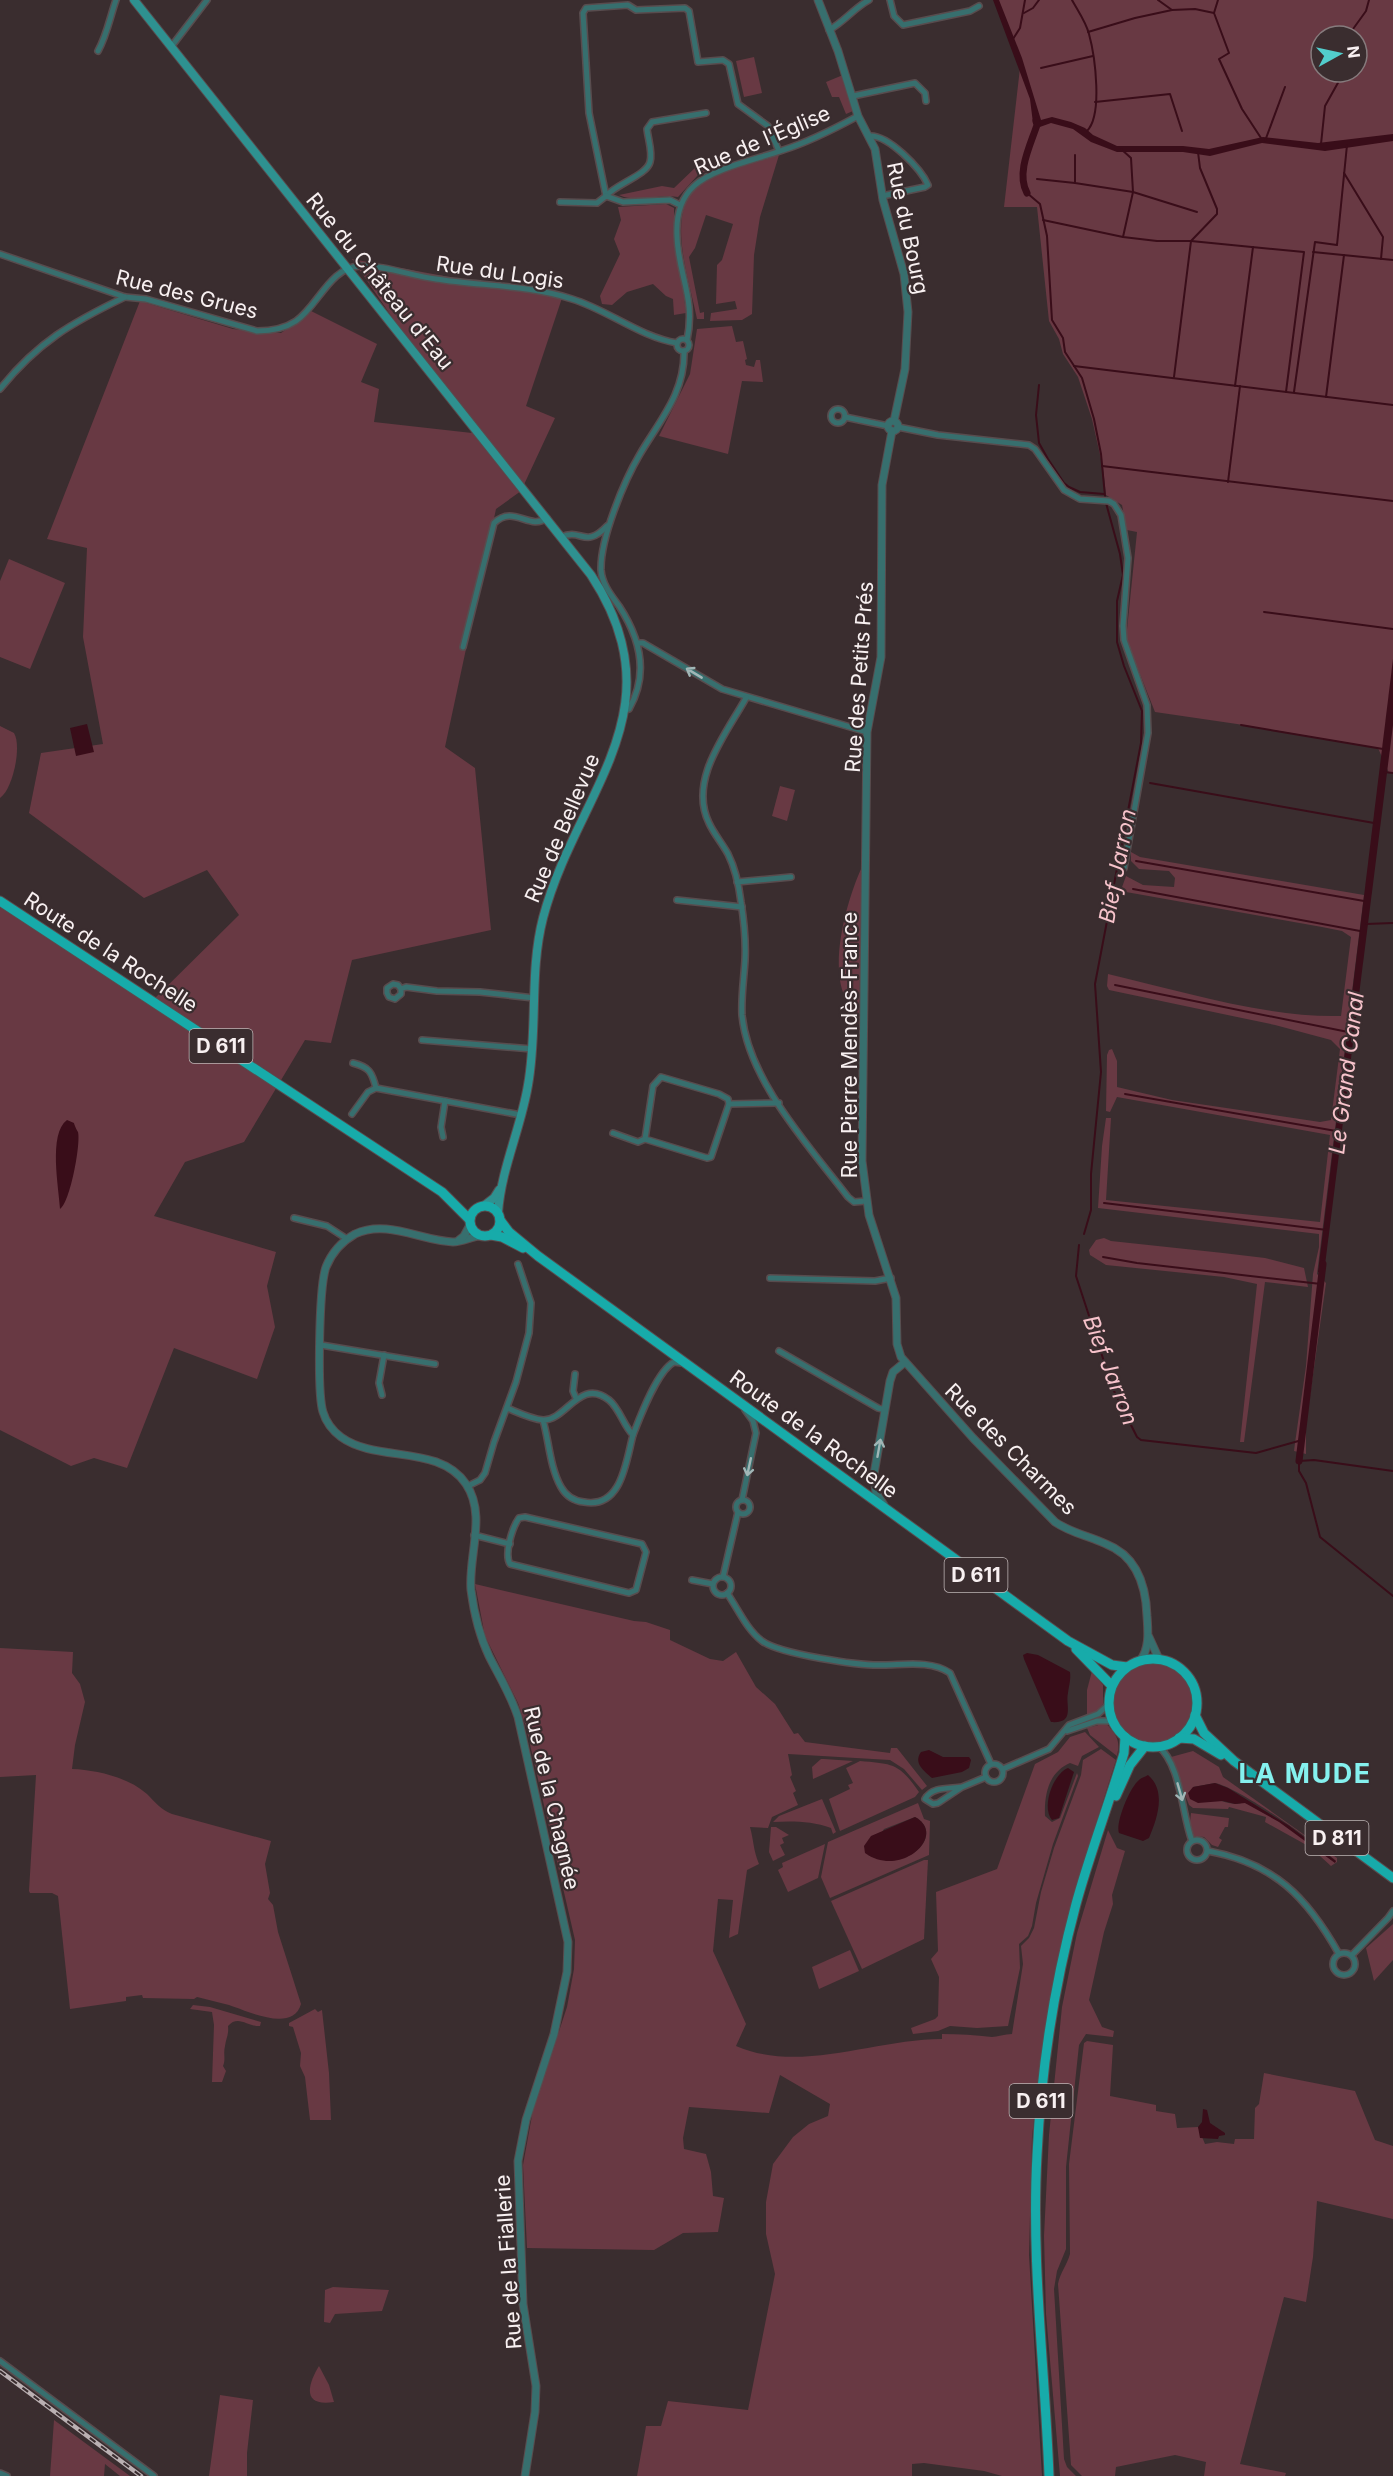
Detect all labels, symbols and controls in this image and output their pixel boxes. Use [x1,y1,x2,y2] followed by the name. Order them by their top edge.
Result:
[1309,24,1369,84] north arrow
[1343,44,1365,59] text: N
[690,99,834,180] street label: Rue de l'Église
[882,160,934,296] street label: Rue du Bourg
[301,188,459,374] street label: Rue du Château d'Eau
[434,251,566,293] street label: Rue du Logis
[113,264,261,324] street label: Rue des Grues
[840,581,878,773] street label: Rue des Petits Prés
[686,666,703,678] one-way arrow
[519,750,605,906] street label: Rue de Bellevue
[1093,807,1141,925] water label: Bief Jarron
[20,887,202,1017] street label: Route de la Rochelle
[837,912,862,1178] street label: Rue Pierre Mendès-France
[1323,990,1369,1156] water label: Le Grand Canal
[190,1029,252,1063] road number: D 611
[1078,1311,1144,1429] water label: Bief Jarron
[725,1365,903,1503] street label: Route de la Rochelle
[940,1378,1082,1520] street label: Rue des Charmes
[873,1439,884,1459] one-way arrow
[743,1456,754,1476] one-way arrow
[944,1558,1008,1592] road number: D 611
[519,1704,585,1892] street label: Rue de la Chagnée
[1238,1757,1372,1790] district label: LA MUDE
[1175,1782,1186,1801] one-way arrow
[1306,1821,1368,1855] road number: D 811
[1010,2084,1072,2118] road number: D 611
[489,2174,527,2350] street label: Rue de la Fiallerie

